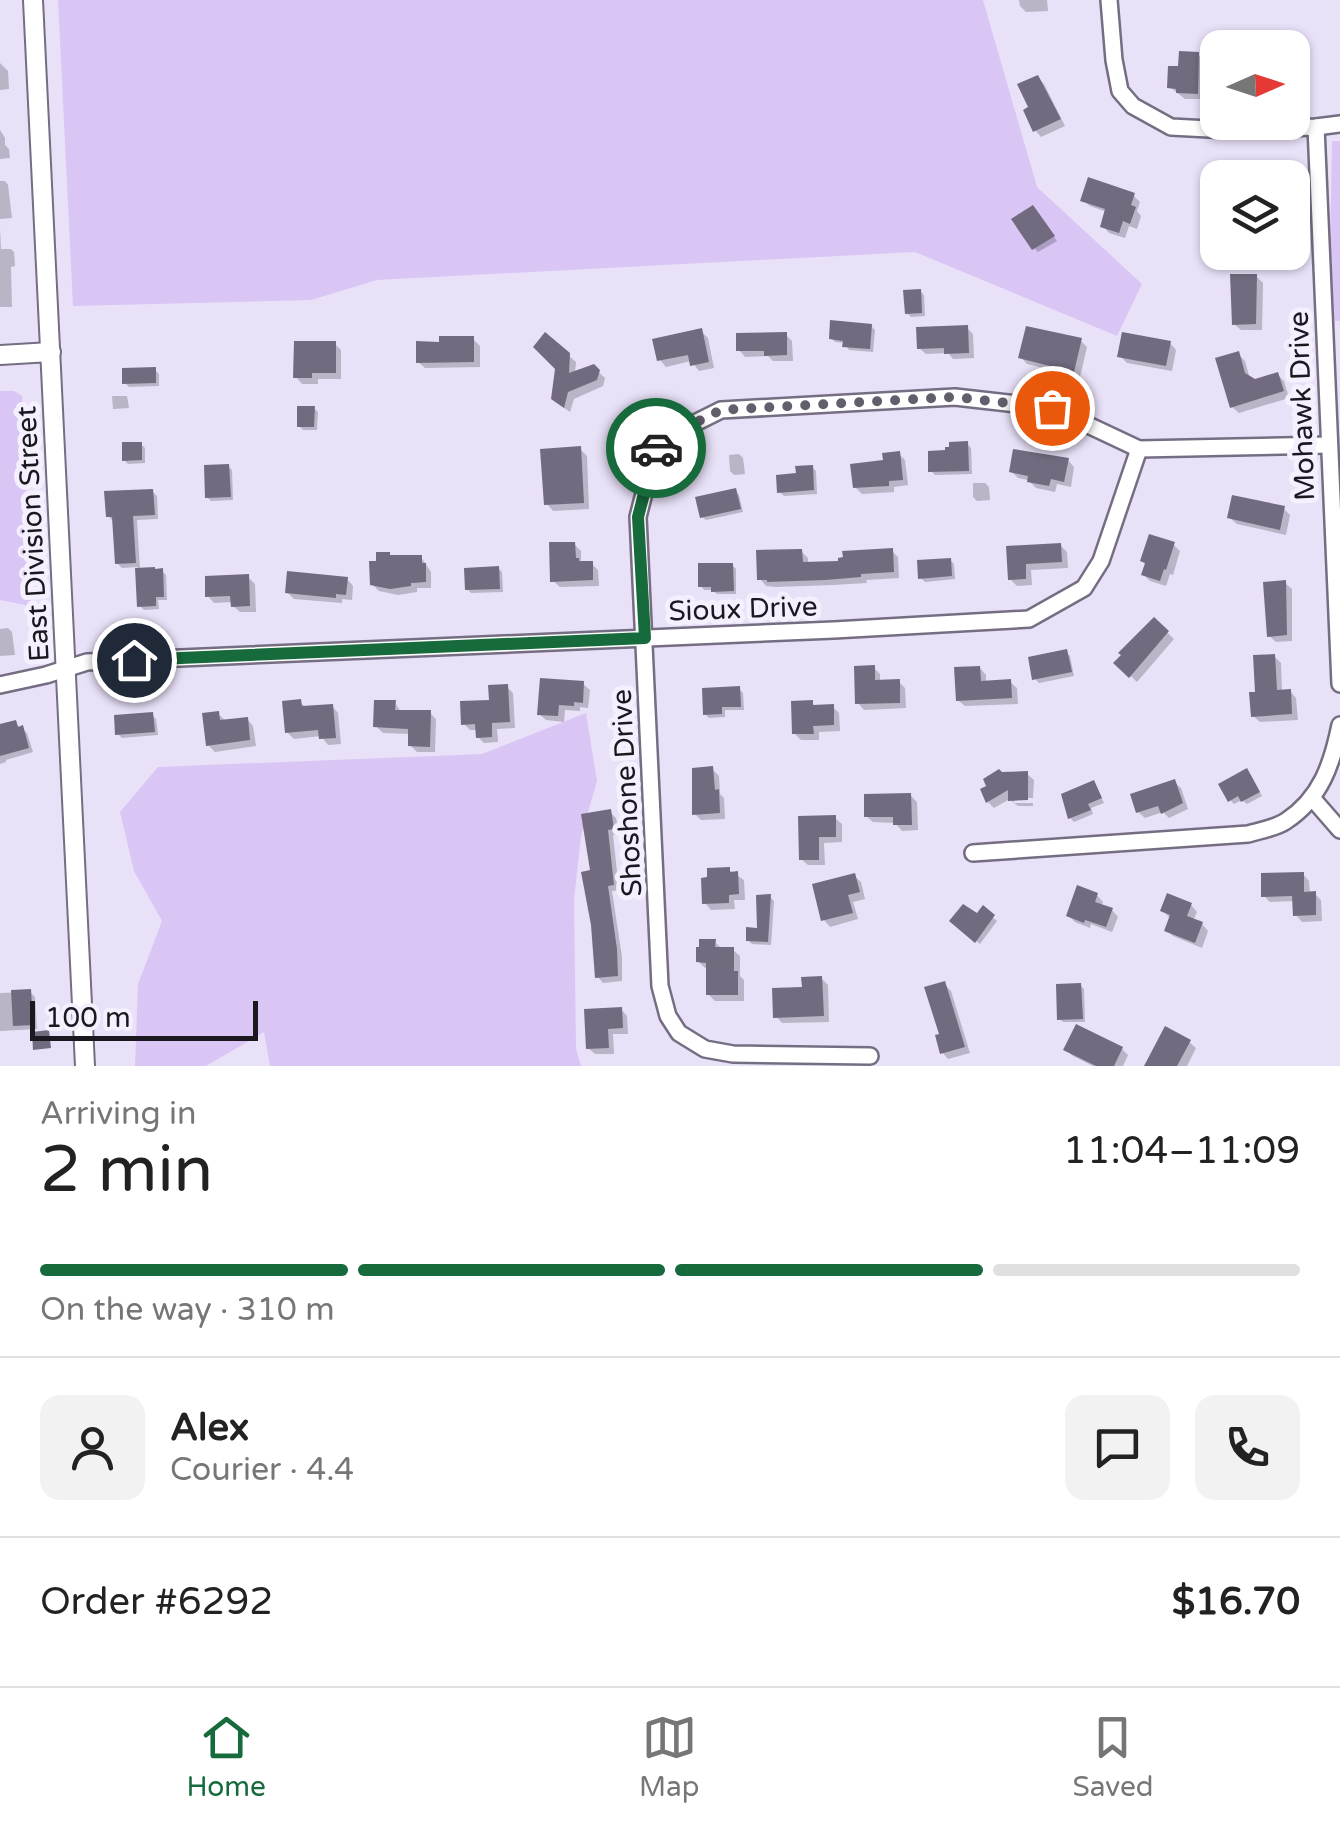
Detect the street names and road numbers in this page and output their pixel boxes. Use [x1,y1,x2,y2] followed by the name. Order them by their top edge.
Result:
[1282,311,1322,501] street label: Mohawk Drive
[9,405,57,663] street label: East Division Street
[668,589,818,629] street label: Sioux Drive
[605,688,649,898] street label: Shoshone Drive

